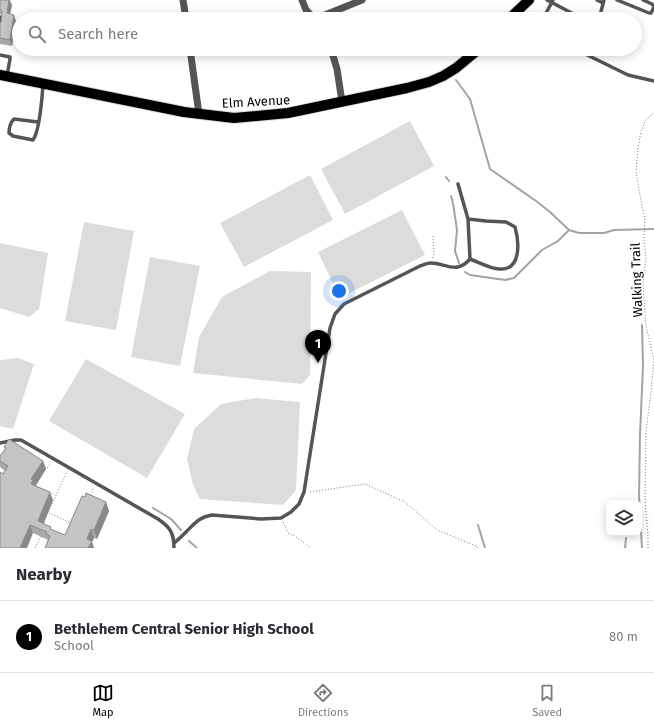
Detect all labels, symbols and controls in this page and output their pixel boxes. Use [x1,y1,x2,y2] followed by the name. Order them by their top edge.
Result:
[12,12,642,56] search box
[26,23,48,45] icon: search
[58,25,138,43] text: Search here
[221,92,291,111] street label: Elm Avenue
[628,242,645,318] street label: Walking Trail
[329,281,349,301] your location
[305,330,331,363] pin: 1
[606,500,642,536] map controls
[606,500,642,536] button: layers
[16,564,71,585] text: Nearby
[54,620,314,638] text: Bethlehem Central Senior High School
[26,629,32,644] text: 1
[609,629,638,644] text: 80 m
[54,638,94,653] text: School
[92,682,114,719] tab: Map
[298,682,348,719] tab: Directions
[532,682,562,719] tab: Saved

